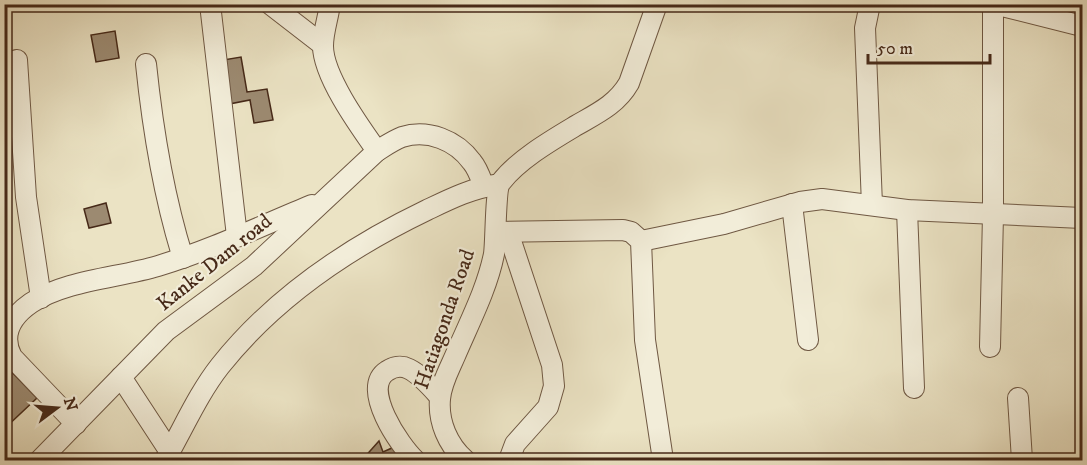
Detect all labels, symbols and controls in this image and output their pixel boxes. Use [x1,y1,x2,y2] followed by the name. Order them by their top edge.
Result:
[868,27,990,65] scale bar
[877,38,913,60] text: 50 m
[152,208,278,317] street label: Kanke Dam road
[409,245,481,393] street label: Hatiagonda Road
[27,378,87,438] north arrow
[59,395,82,413] text: N

